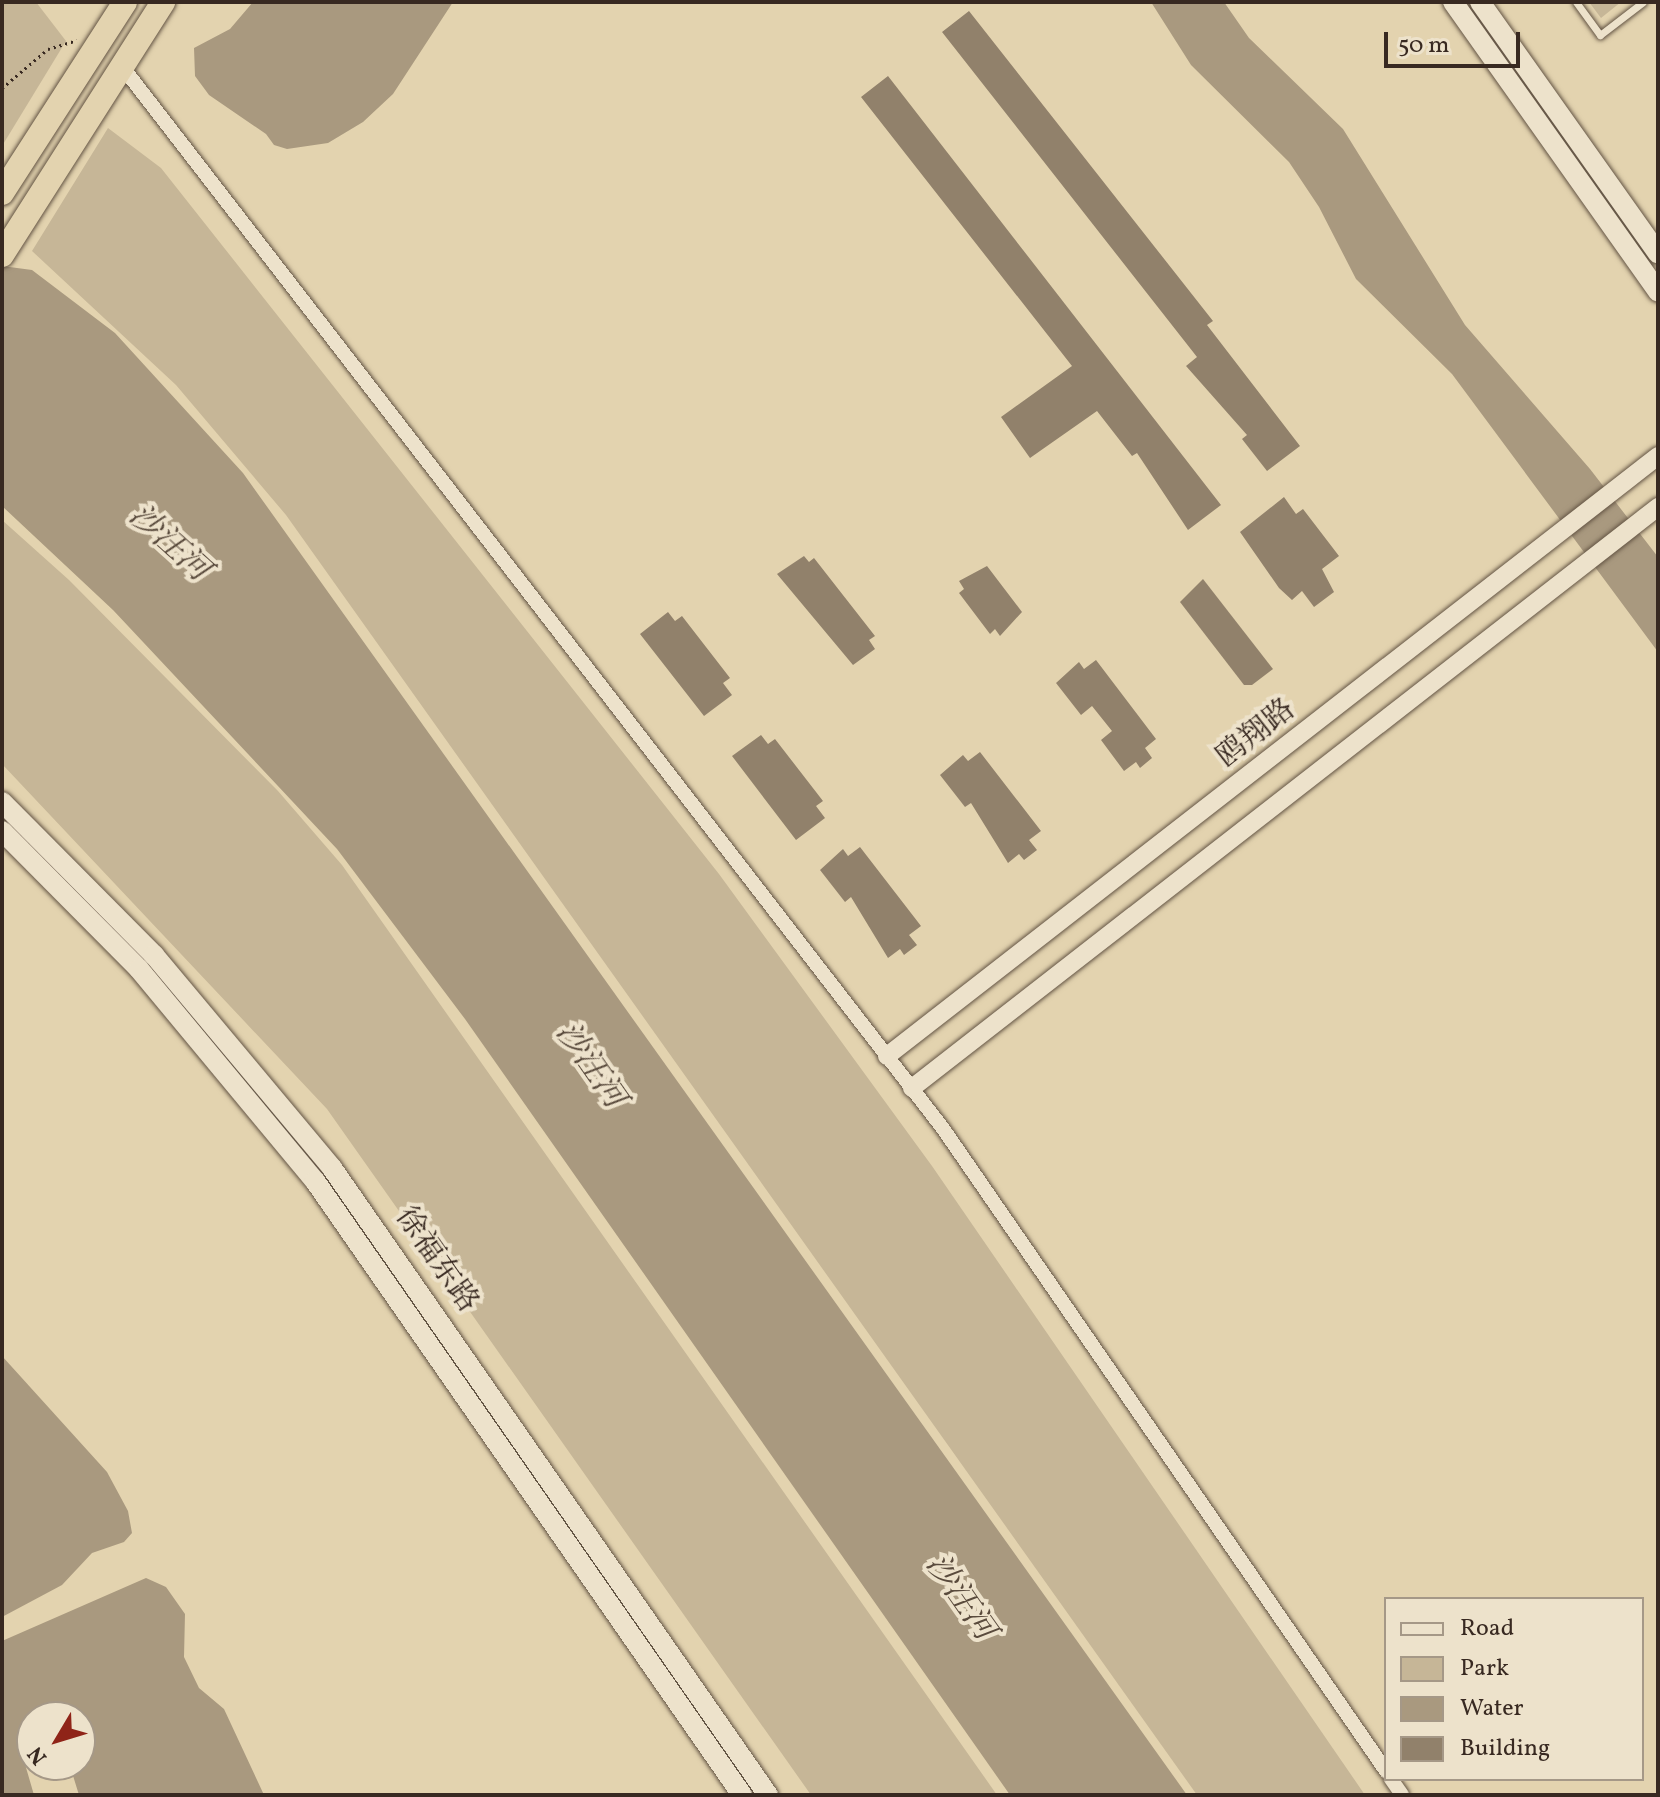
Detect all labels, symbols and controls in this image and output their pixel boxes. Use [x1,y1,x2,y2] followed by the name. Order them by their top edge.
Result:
[1388,16,1524,66] scale bar
[1398,29,1450,63] text: 50 m
[119,498,217,590] water label: 沙汪河
[1209,692,1303,776] street label: 鸥翔路
[546,1016,632,1116] water label: 沙汪河
[387,1201,485,1319] street label: 徐福东路
[916,1548,1002,1648] water label: 沙汪河
[1384,1597,1644,1781] legend
[1460,1612,1514,1646] text: Road
[1460,1652,1509,1686] text: Park
[1460,1692,1524,1726] text: Water
[16,1701,96,1781] north arrow
[1460,1732,1550,1766] text: Building
[21,1739,55,1771] text: N

